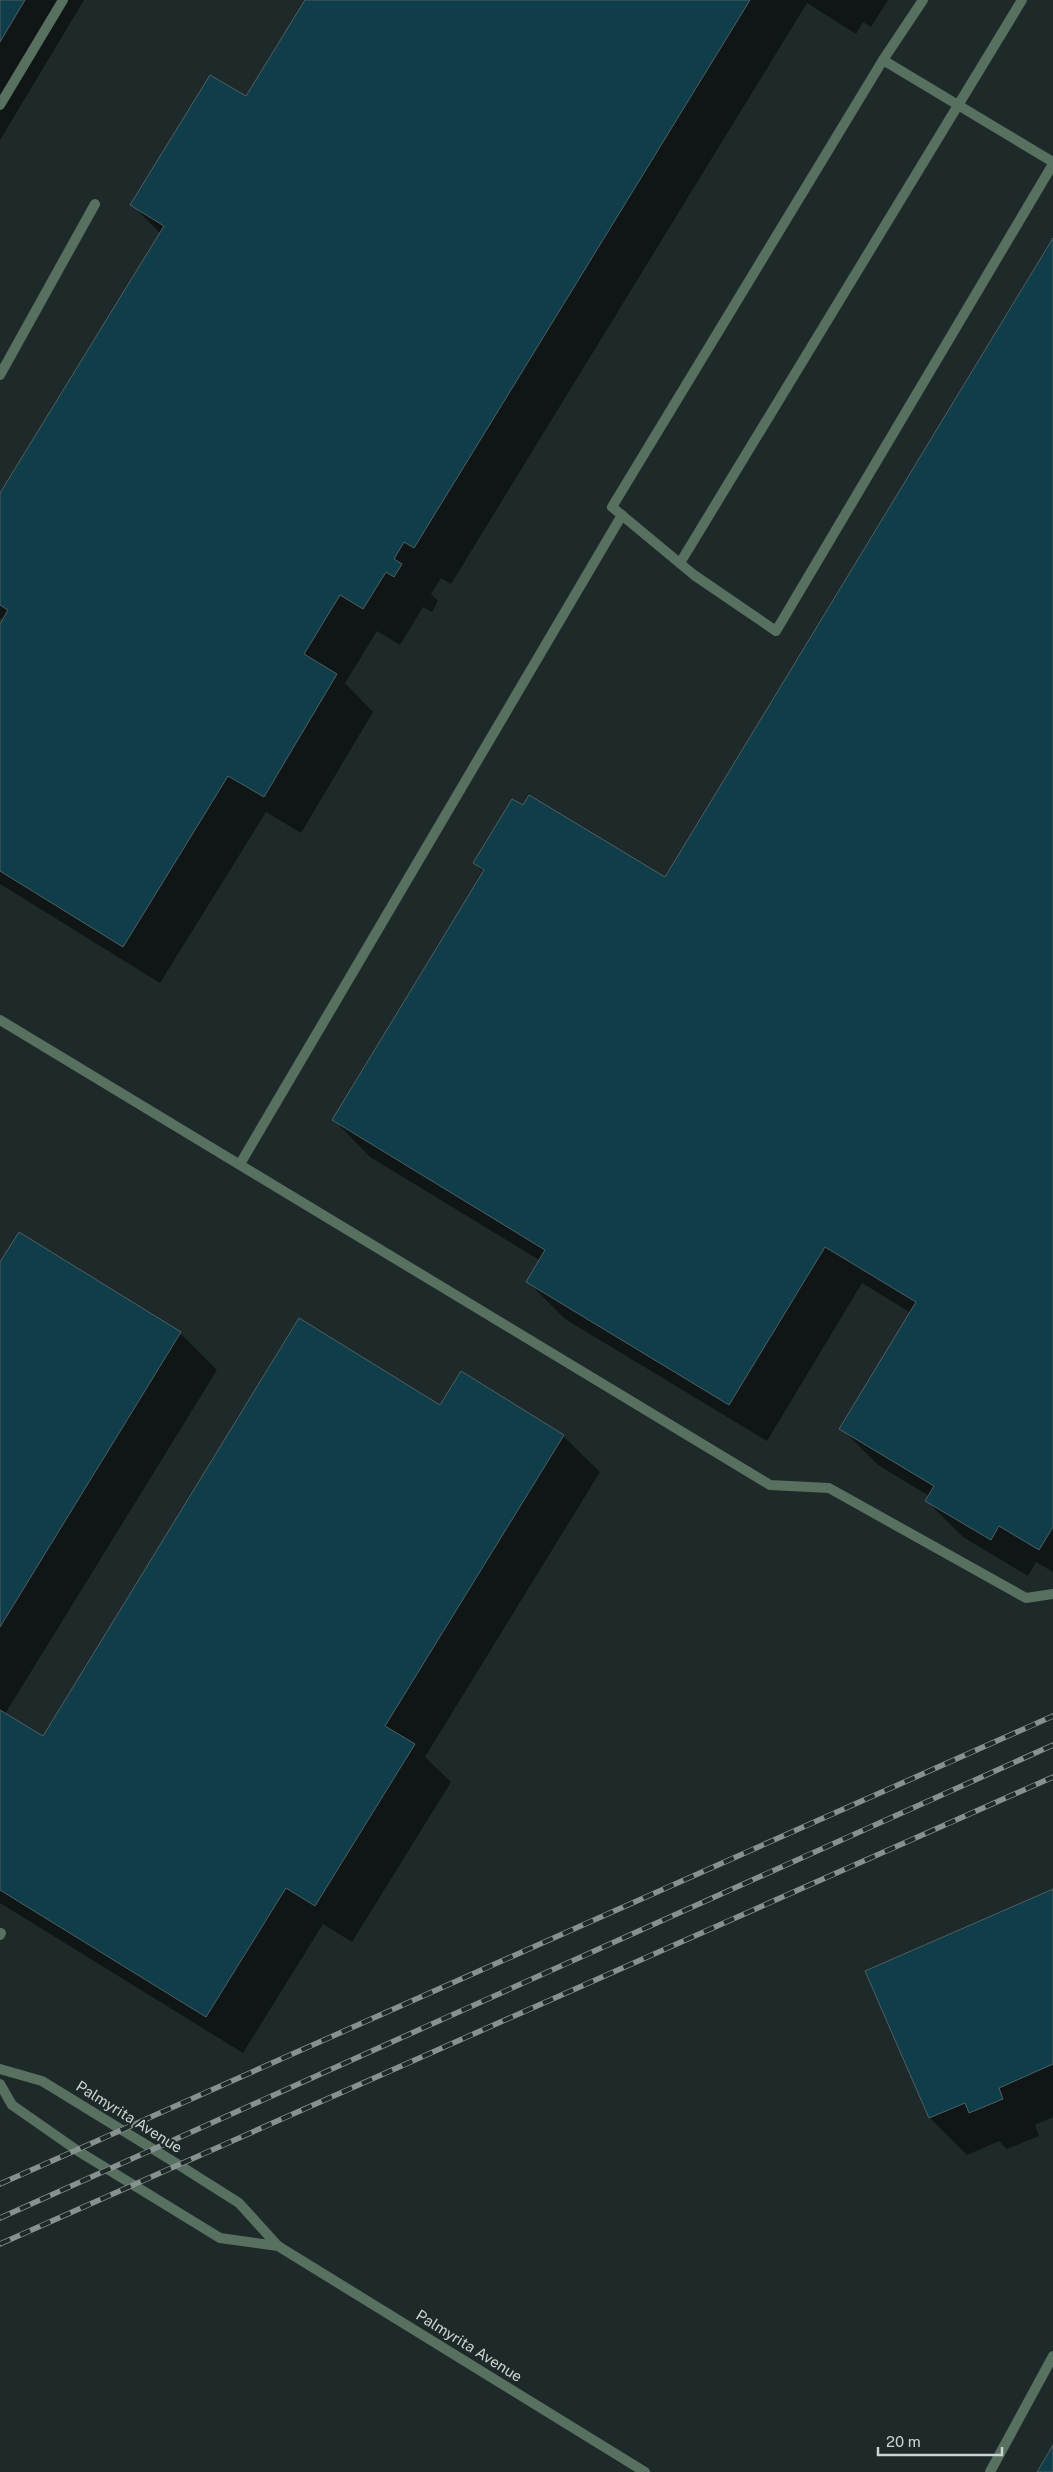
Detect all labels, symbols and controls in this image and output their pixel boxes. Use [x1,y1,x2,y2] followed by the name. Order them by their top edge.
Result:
[73,2077,185,2156] street label: Palmyrita Avenue
[413,2306,525,2385] street label: Palmyrita Avenue
[878,2424,1002,2456] scale bar
[886,2433,921,2450] text: 20 m

